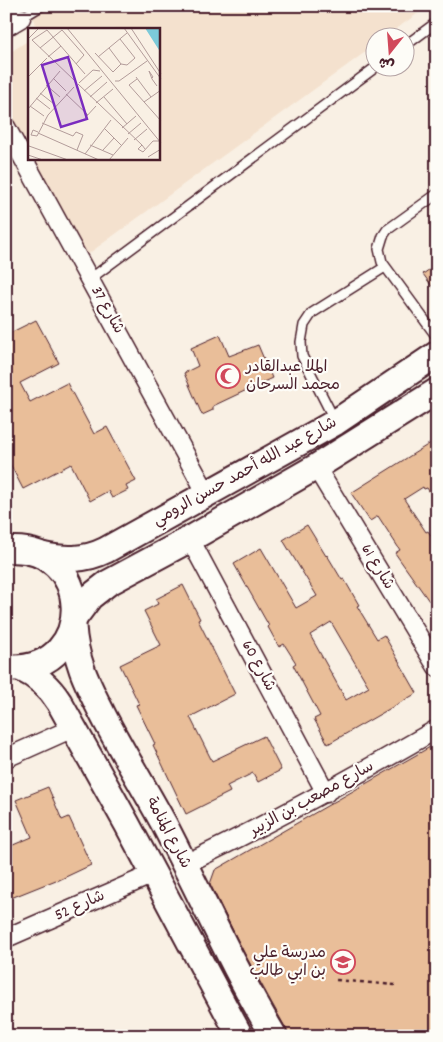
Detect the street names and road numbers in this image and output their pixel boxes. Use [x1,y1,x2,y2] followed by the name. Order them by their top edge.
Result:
[84,282,130,338] street label: شارع 37
[149,412,342,533] street label: شارع عبد الله أحمد حسن الرومي
[354,540,400,594] street label: شارع 61
[235,636,281,696] street label: شارع 60
[244,755,378,844] street label: سارع مصعب بن الزبير
[140,793,196,873] street label: شارع المنامة
[51,885,109,927] street label: شارع 52

